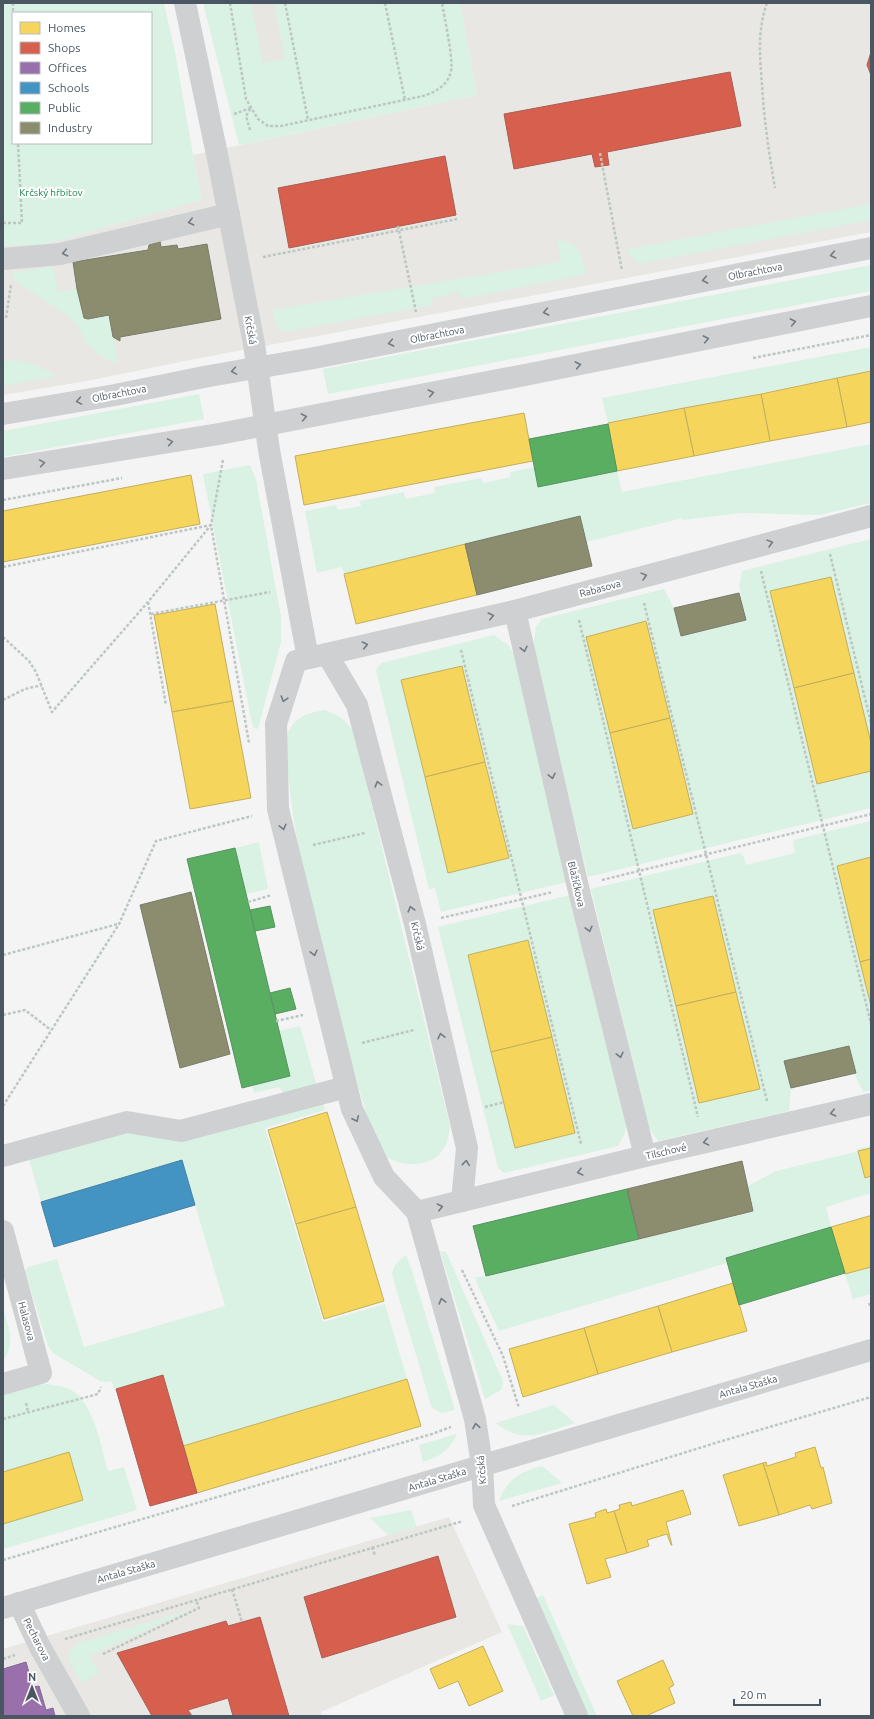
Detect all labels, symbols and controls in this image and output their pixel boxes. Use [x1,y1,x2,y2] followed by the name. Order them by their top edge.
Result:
[12,12,152,144] legend
[48,21,86,34] text: Homes
[48,41,80,54] text: Shops
[48,61,87,74] text: Offices
[48,81,89,94] text: Schools
[48,101,81,114] text: Public
[48,121,93,134] text: Industry
[19,187,83,198] park label: Krčský hřbitov
[188,218,194,226] one-way arrow
[61,248,68,257] one-way arrow
[830,251,836,259] one-way arrow
[727,261,783,282] street label: Olbrachtova
[702,276,708,284] one-way arrow
[543,307,549,315] one-way arrow
[243,315,258,345] street label: Krčská
[790,318,796,326] one-way arrow
[409,324,465,345] street label: Olbrachtova
[703,335,709,344] one-way arrow
[388,338,395,347] one-way arrow
[575,361,582,369] one-way arrow
[231,366,237,375] one-way arrow
[91,383,147,404] street label: Olbrachtova
[428,389,435,398] one-way arrow
[76,396,82,405] one-way arrow
[301,414,307,422] one-way arrow
[167,438,173,447] one-way arrow
[38,459,45,468] one-way arrow
[767,539,773,547] one-way arrow
[640,572,647,581] one-way arrow
[578,578,622,599] street label: Rabasova
[488,613,495,621] one-way arrow
[361,642,368,650] one-way arrow
[519,646,527,652] one-way arrow
[280,695,289,702] one-way arrow
[548,772,556,779] one-way arrow
[374,780,383,787] one-way arrow
[278,824,286,830] one-way arrow
[566,860,587,908] street label: Blažíčkova
[407,906,416,913] one-way arrow
[409,921,426,952] street label: Krčská
[584,926,592,933] one-way arrow
[309,950,317,956] one-way arrow
[437,1033,445,1039] one-way arrow
[616,1052,624,1059] one-way arrow
[830,1108,836,1116] one-way arrow
[351,1115,359,1123] one-way arrow
[703,1137,710,1146] one-way arrow
[645,1141,688,1162] street label: Tilschové
[461,1160,470,1166] one-way arrow
[577,1168,583,1176] one-way arrow
[436,1203,443,1211] one-way arrow
[438,1298,447,1305] one-way arrow
[16,1300,37,1342] street label: Halasova
[718,1373,779,1400] street label: Antala Staška
[472,1423,481,1429] one-way arrow
[475,1455,488,1485] street label: Krčská
[407,1465,468,1494] street label: Antala Staška
[96,1558,157,1585] street label: Antala Staška
[21,1616,52,1662] street label: Pecharova
[12,1667,52,1707] north arrow
[28,1671,36,1683] text: N
[734,1681,820,1707] scale bar
[740,1688,767,1701] text: 20 m

